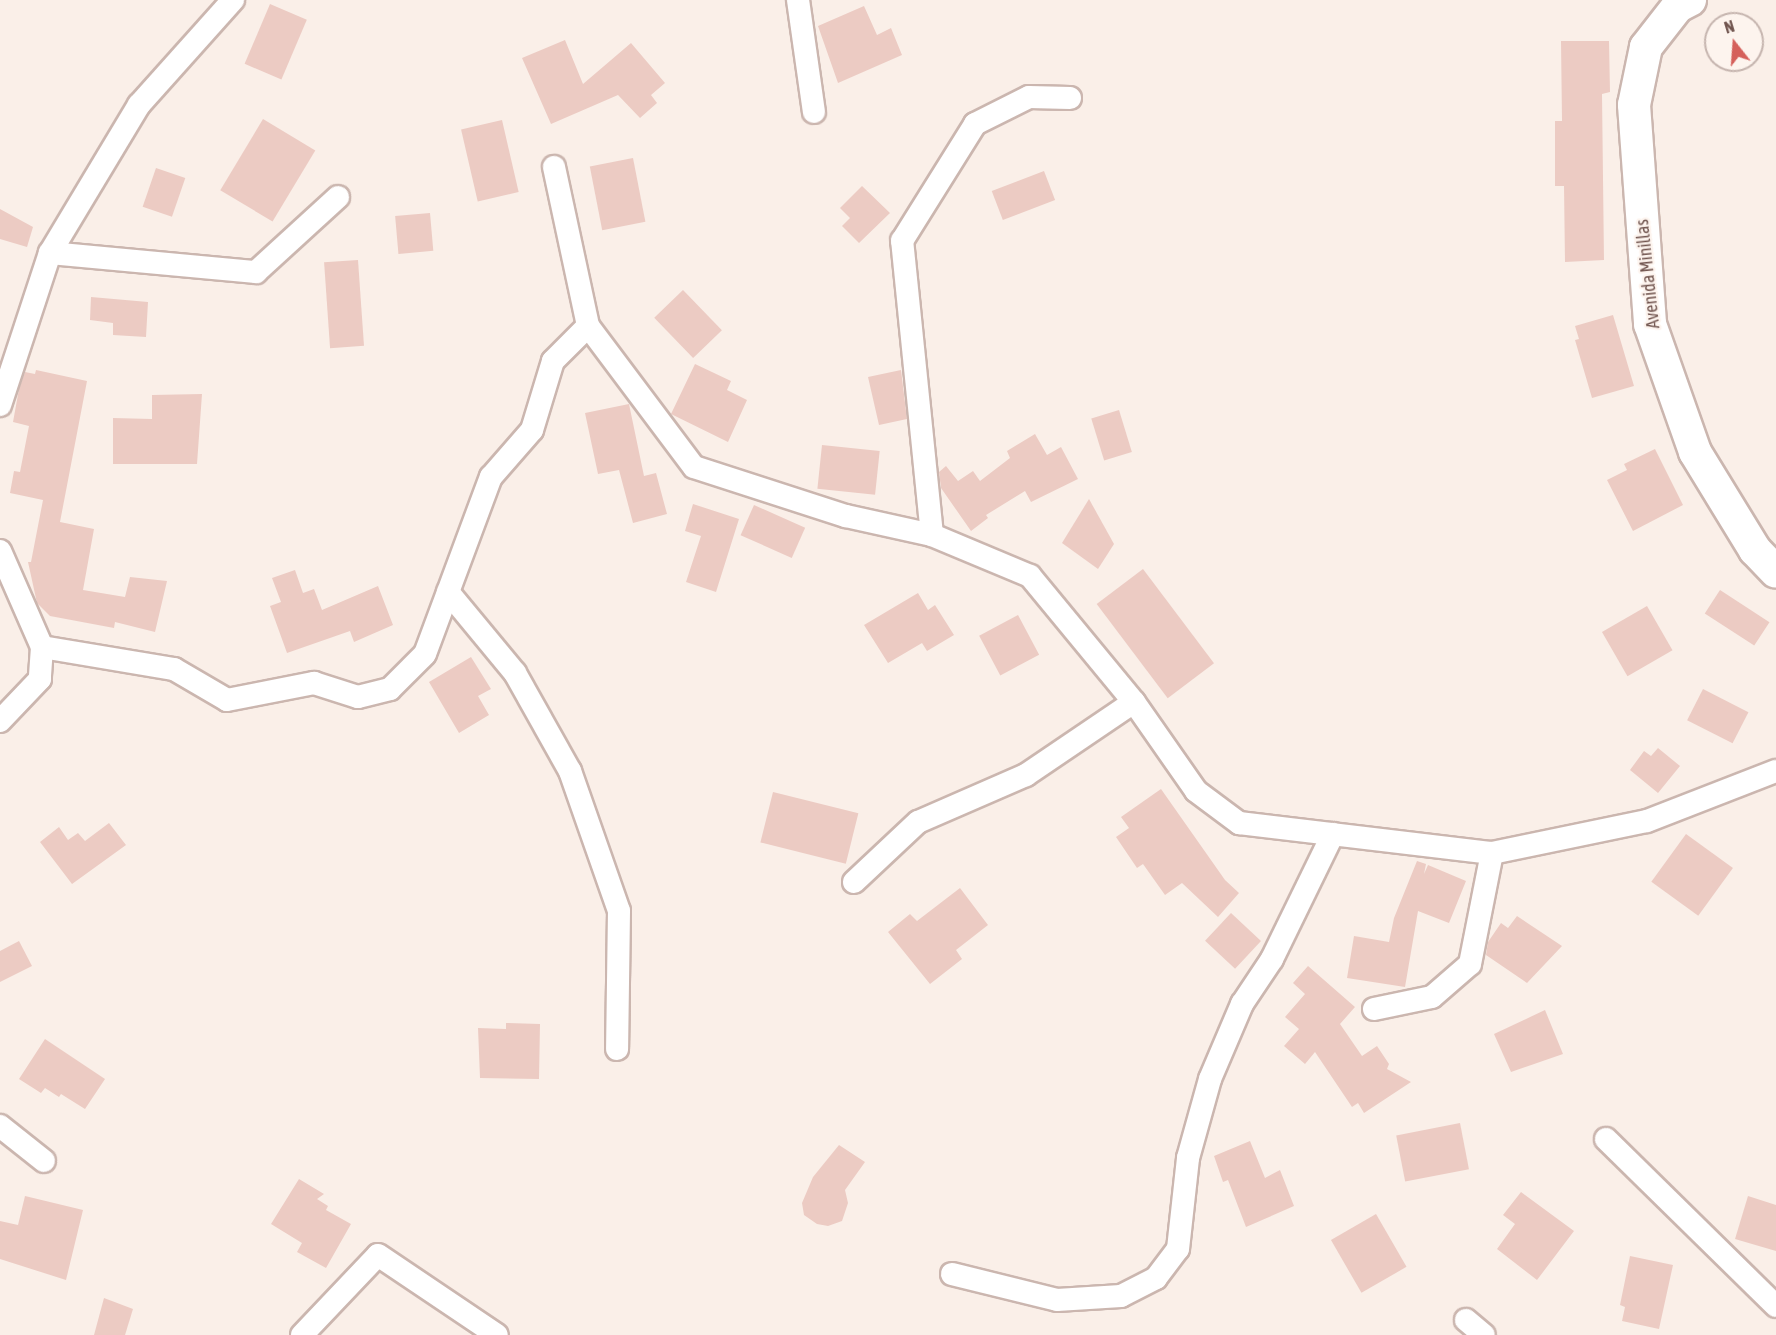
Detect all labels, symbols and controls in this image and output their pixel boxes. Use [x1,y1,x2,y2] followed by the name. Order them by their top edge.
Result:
[1704,12,1764,72] north arrow
[1722,17,1736,37] text: N
[1632,218,1664,330] street label: Avenida Minillas

